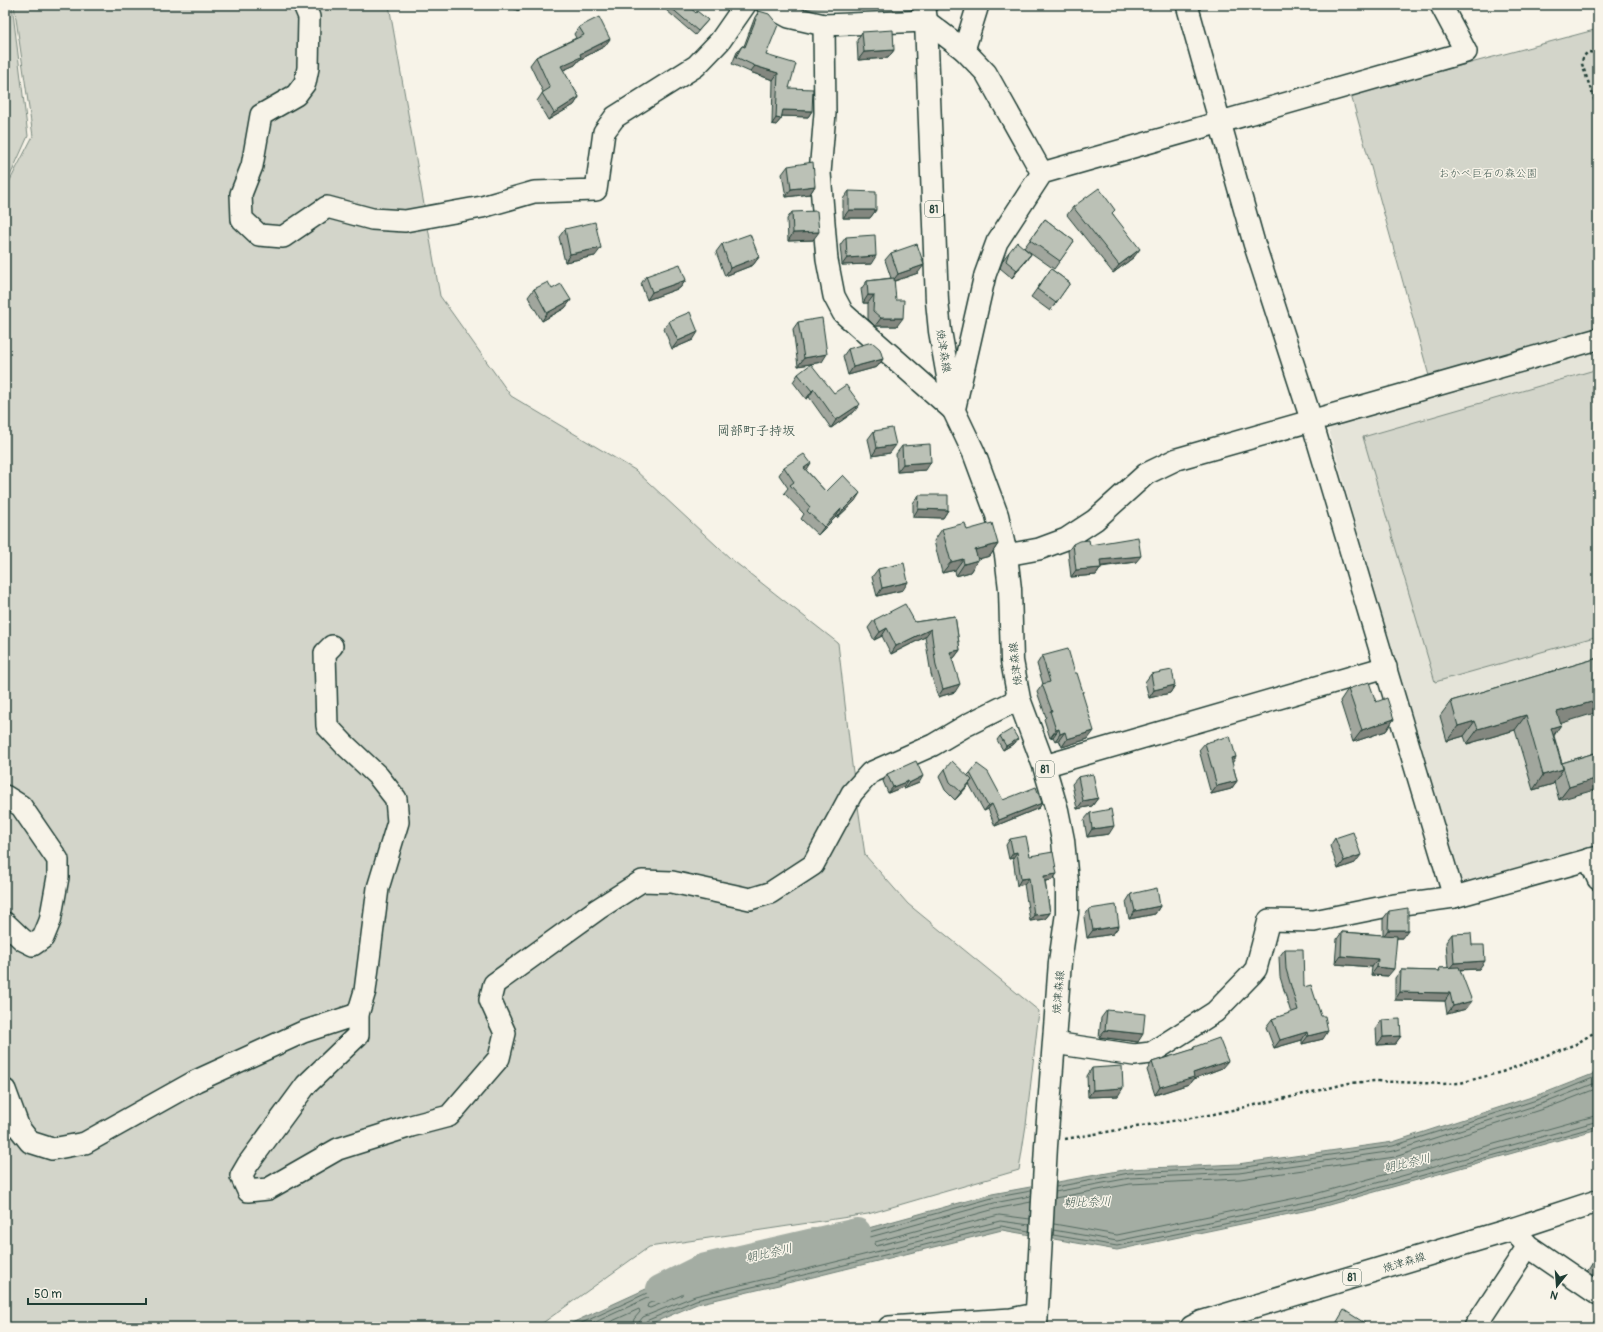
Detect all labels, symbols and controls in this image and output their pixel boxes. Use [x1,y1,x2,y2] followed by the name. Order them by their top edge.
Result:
[1439,167,1538,180] park label: おかべ巨石の森公園
[925,201,943,217] road number: 81
[934,328,953,374] street label: 焼津森線
[717,423,795,439] district label: 岡部町子持坂
[1006,641,1025,687] street label: 焼津森線
[1036,761,1054,777] road number: 81
[1050,970,1067,1015] street label: 焼津森線
[1382,1151,1432,1176] water label: 朝比奈川
[1063,1194,1111,1211] water label: 朝比奈川
[744,1241,794,1266] water label: 朝比奈川
[1381,1250,1427,1275] street label: 焼津森線
[1537,1266,1577,1306] north arrow
[1343,1269,1361,1285] road number: 81
[28,1280,146,1306] scale bar
[34,1287,62,1302] text: 50 m
[1548,1288,1560,1302] text: N

